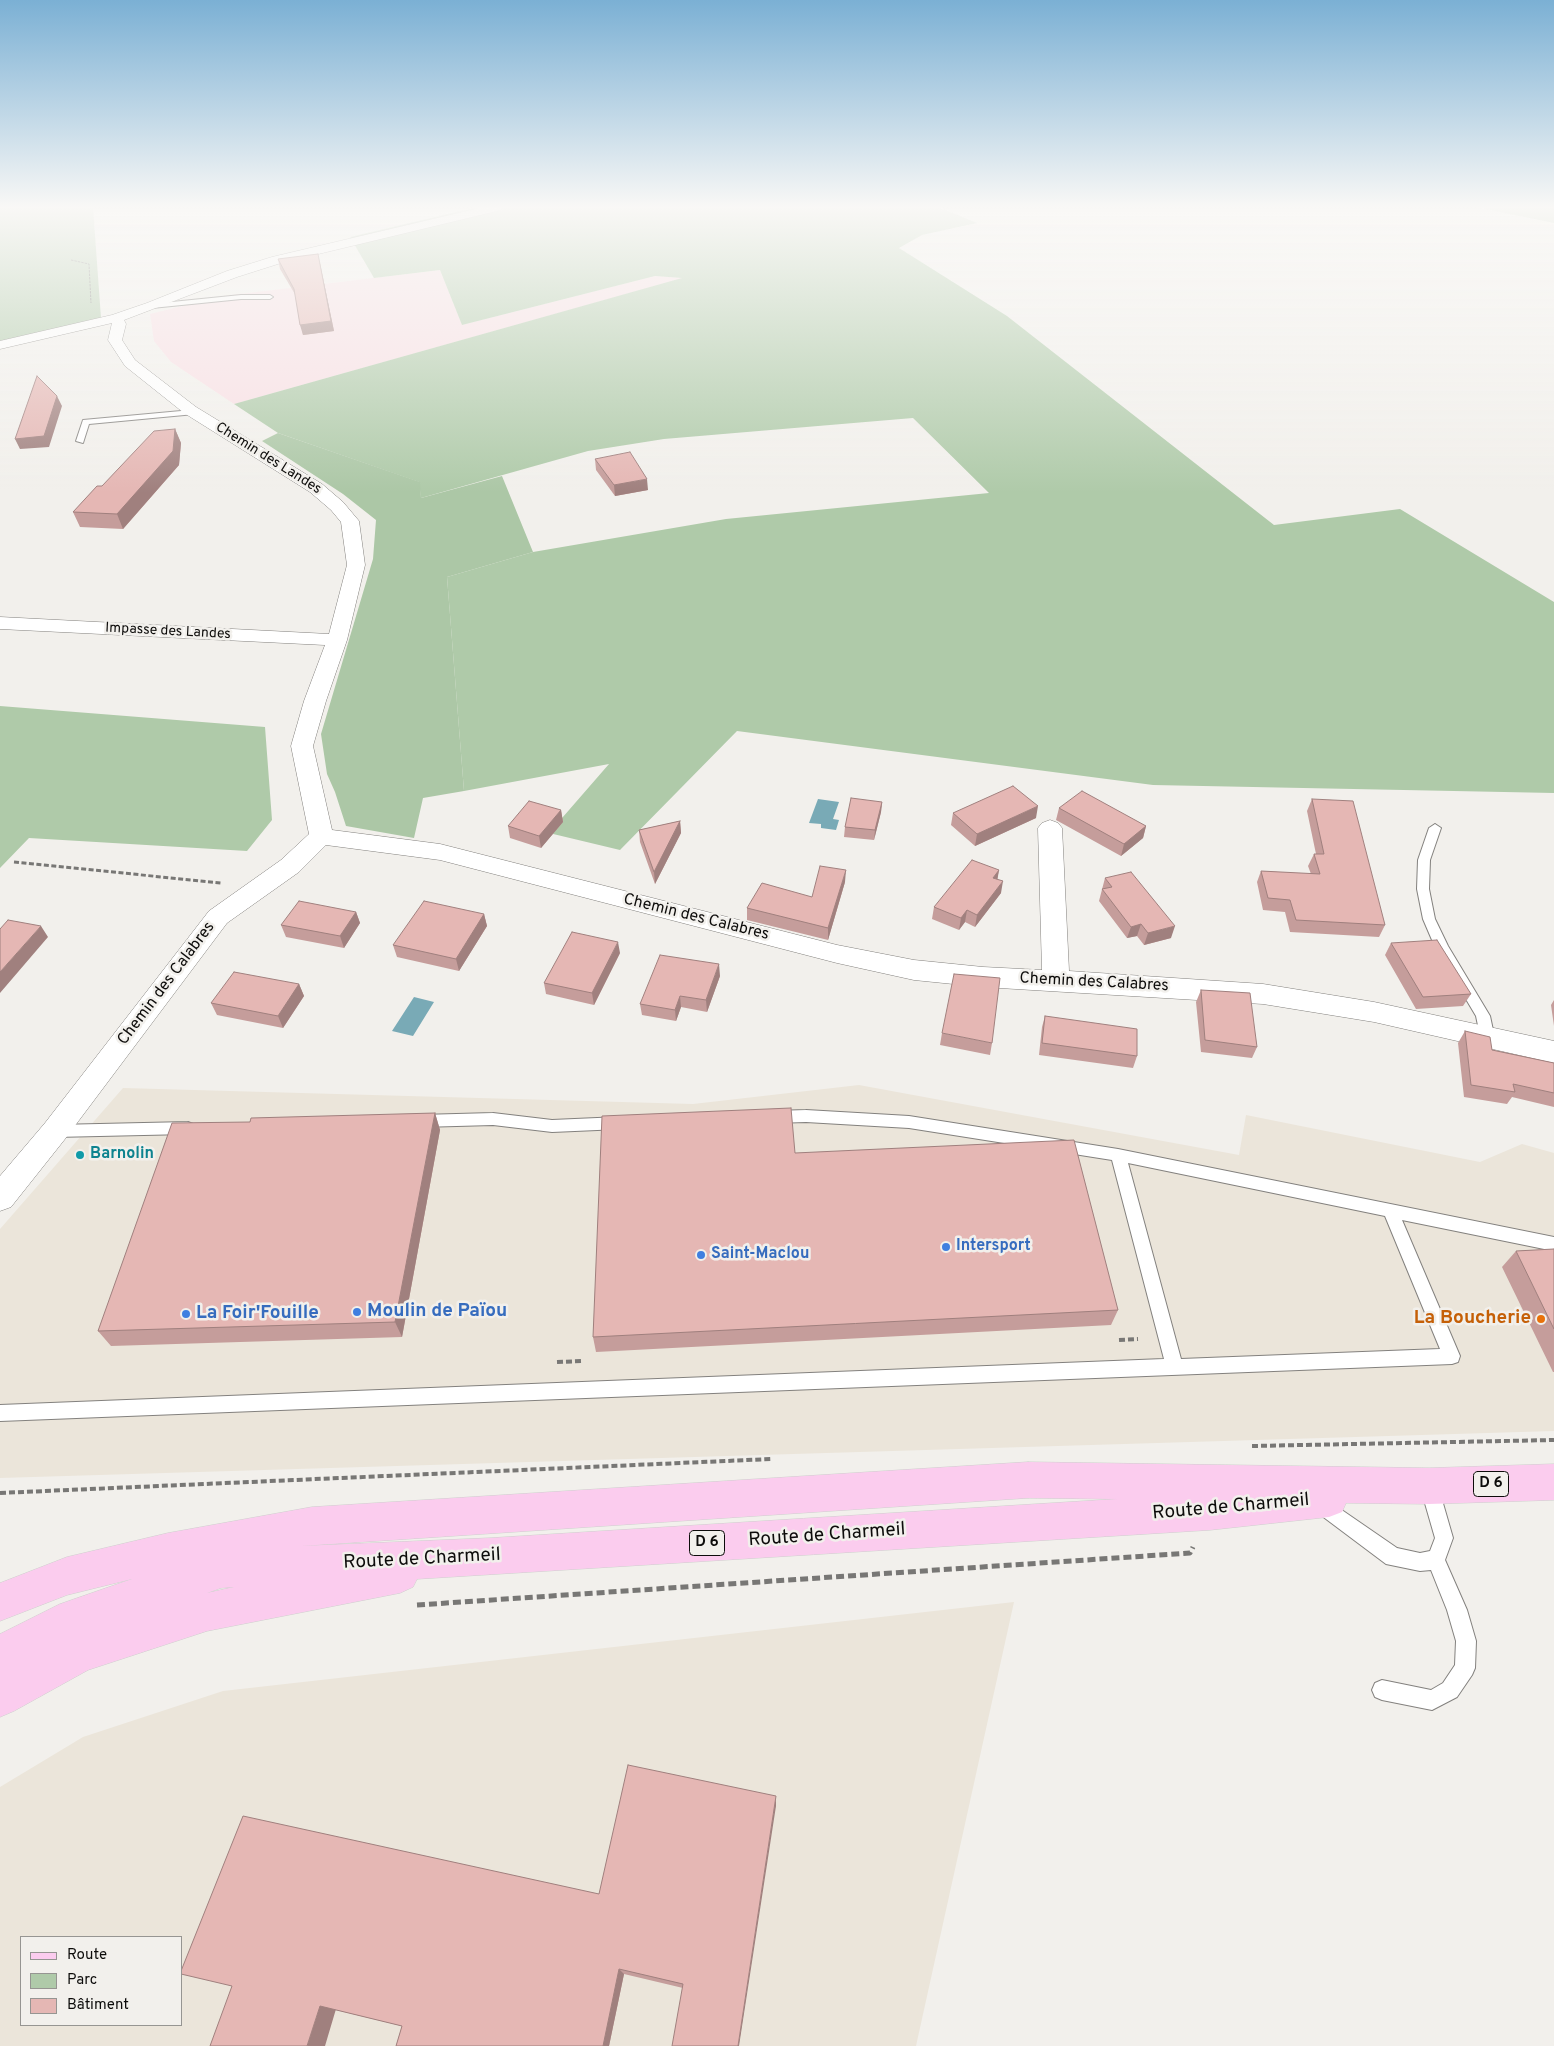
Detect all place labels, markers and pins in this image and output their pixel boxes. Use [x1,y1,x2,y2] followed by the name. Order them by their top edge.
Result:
[90,1145,154,1165] place label: Barnolin
[74,1149,86,1161] marker: Barnolin
[956,1237,1031,1257] place label: Intersport
[940,1241,952,1253] marker: Intersport
[711,1245,809,1265] place label: Saint-Maclou
[695,1249,707,1261] marker: Saint-Maclou
[367,1301,507,1323] place label: Moulin de Païou
[196,1303,319,1325] place label: La Foir'Fouille
[351,1306,363,1318] marker: Moulin de Païou
[180,1308,192,1320] marker: La Foir'Fouille
[1414,1308,1531,1330] place label: La Boucherie
[1535,1313,1547,1325] marker: La Boucherie

